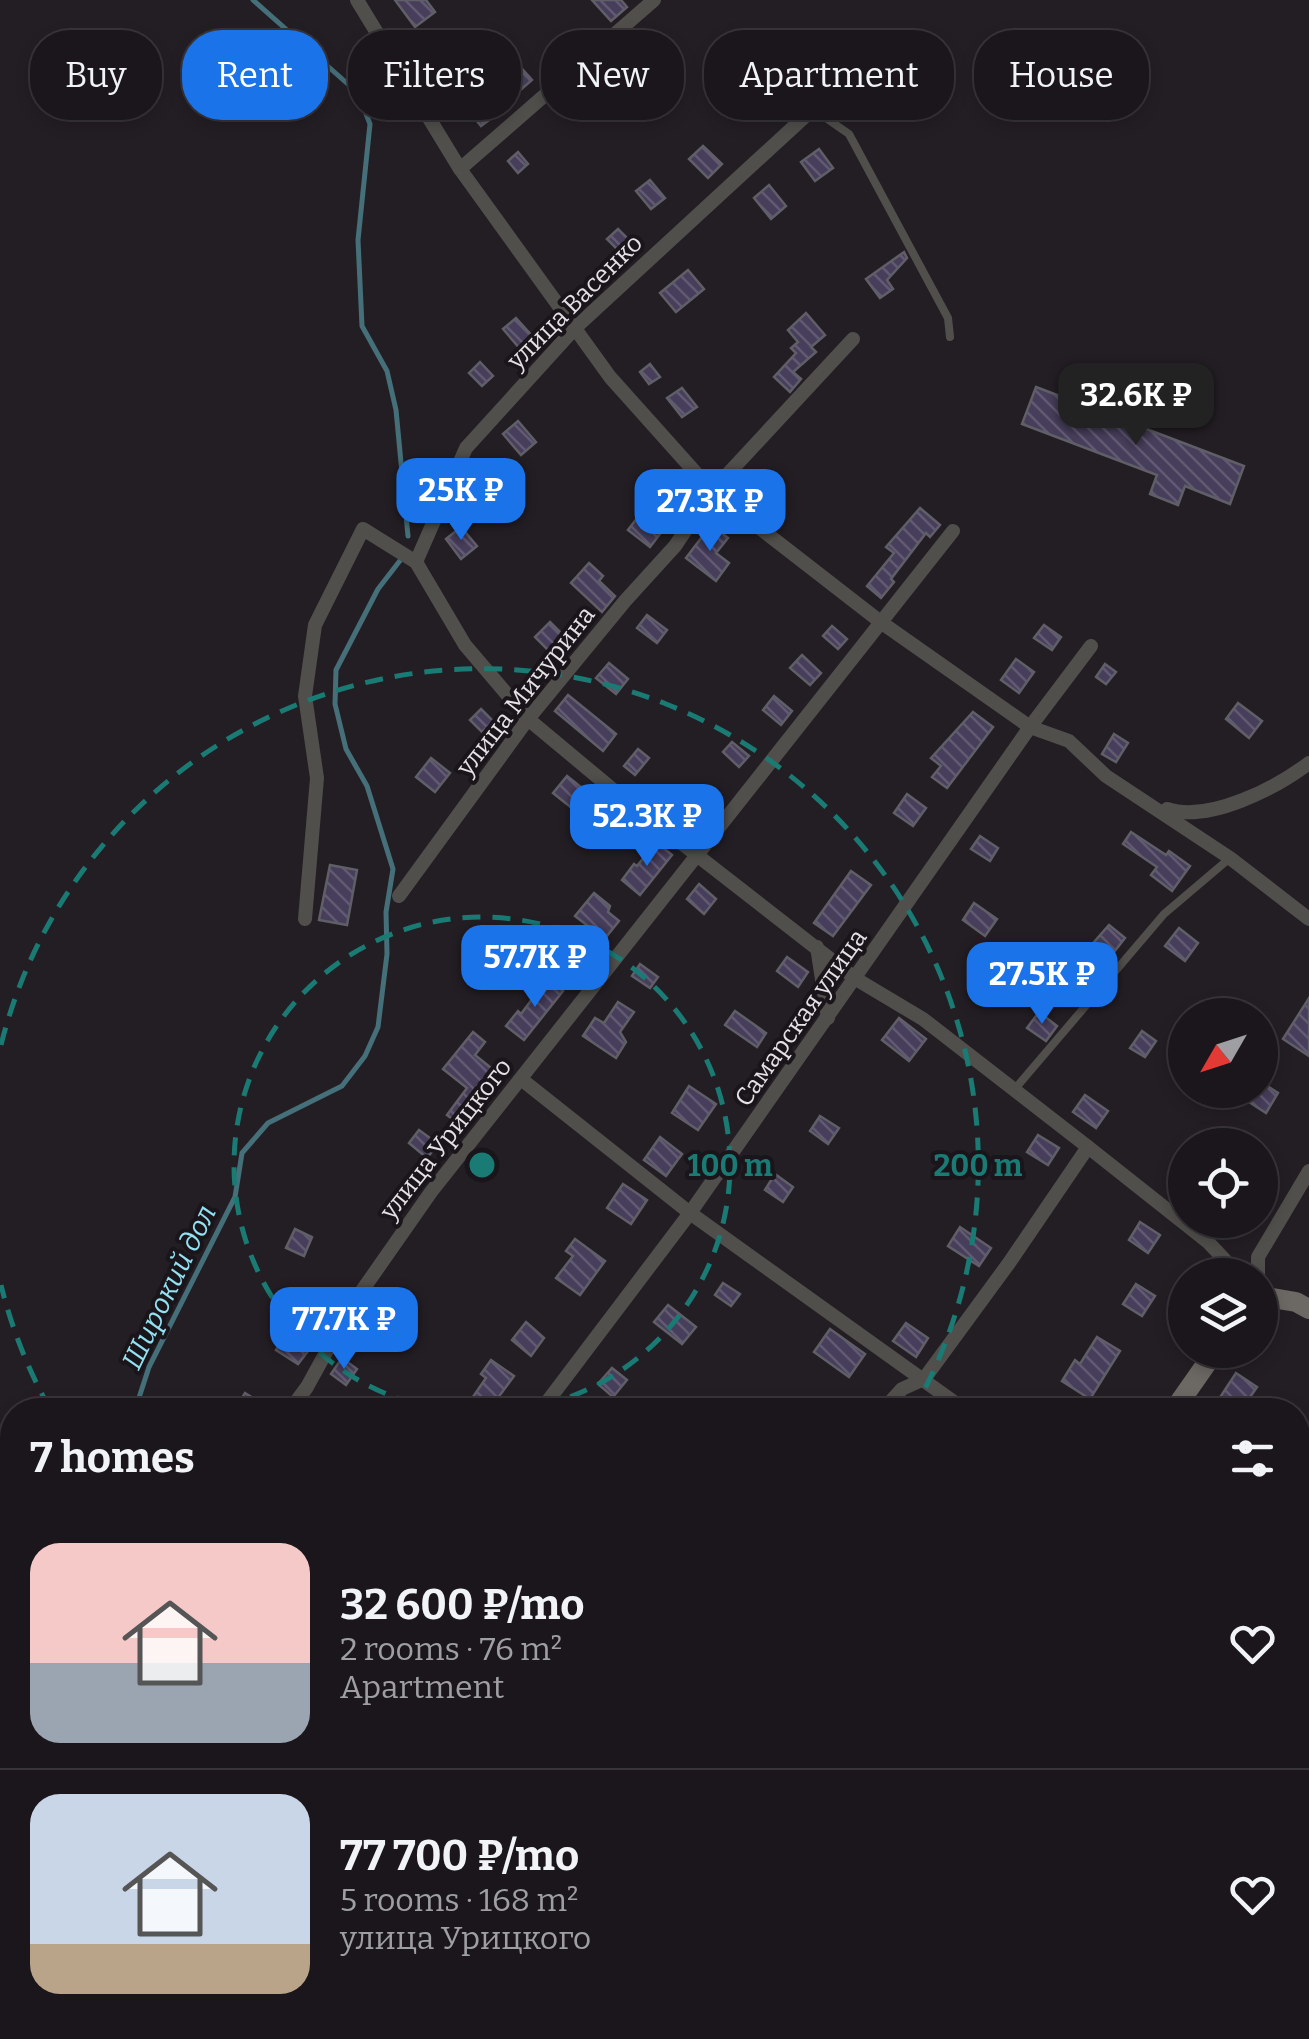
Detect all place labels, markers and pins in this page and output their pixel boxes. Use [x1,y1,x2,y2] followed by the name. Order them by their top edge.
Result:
[1044,363,1228,448] pin: 32.6K ₽
[391,458,531,543] pin: 25K ₽
[618,469,802,554] pin: 27.3K ₽
[555,784,739,869] pin: 52.3K ₽
[443,925,627,1010] pin: 57.7K ₽
[950,942,1134,1027] pin: 27.5K ₽
[464,1147,500,1183] centre of rings
[252,1287,436,1372] pin: 77.7K ₽

